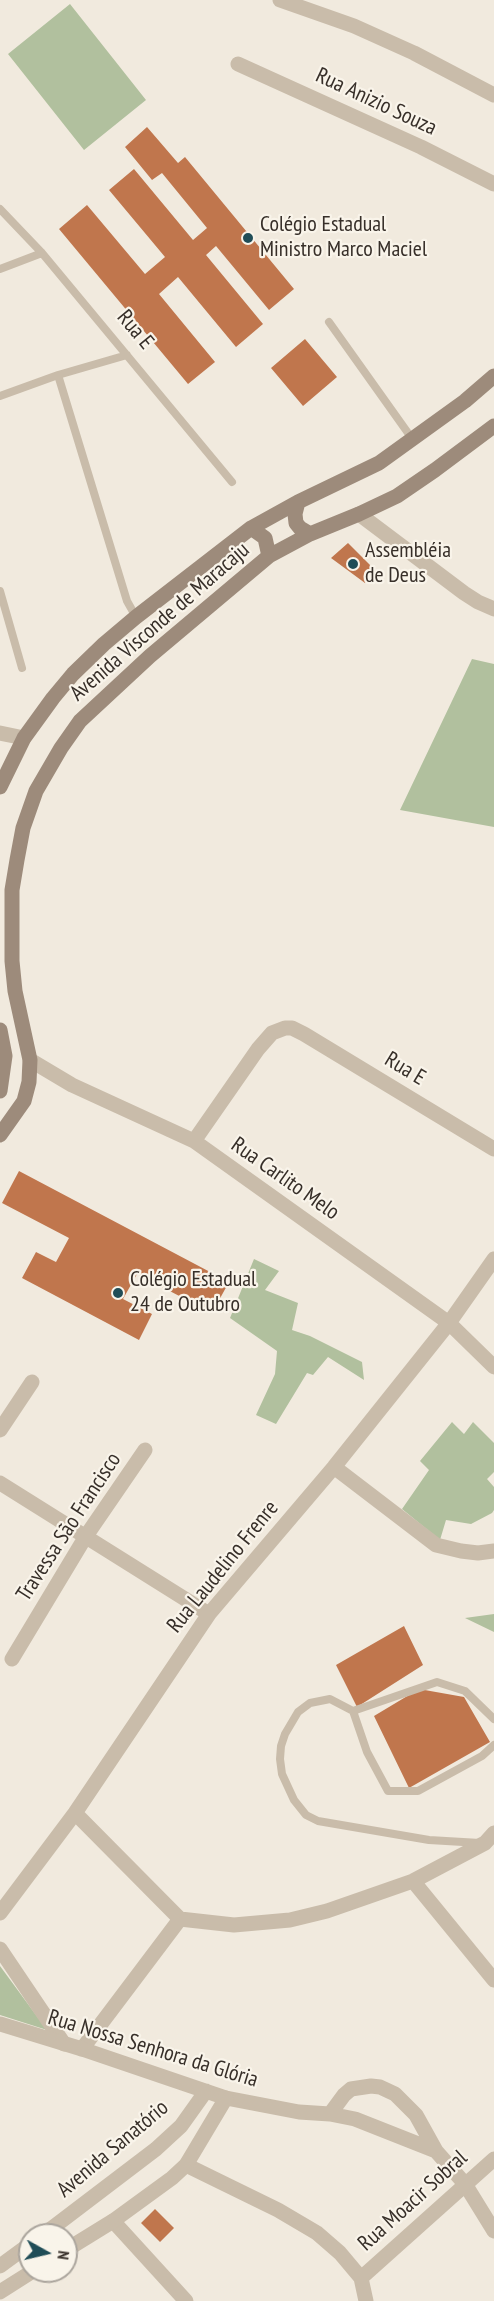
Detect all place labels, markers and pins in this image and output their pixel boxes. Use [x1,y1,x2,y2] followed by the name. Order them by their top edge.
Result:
[260,212,427,264] place label: Colégio Estadual Ministro Marco Maciel
[241,231,255,245] marker: Colégio Estadual Ministro Marco Maciel
[365,538,451,590] place label: Assembléia de Deus
[346,557,360,571] marker: Assembléia de Deus
[130,1267,256,1318] place label: Colégio Estadual 24 de Outubro
[111,1286,125,1300] marker: Colégio Estadual 24 de Outubro

